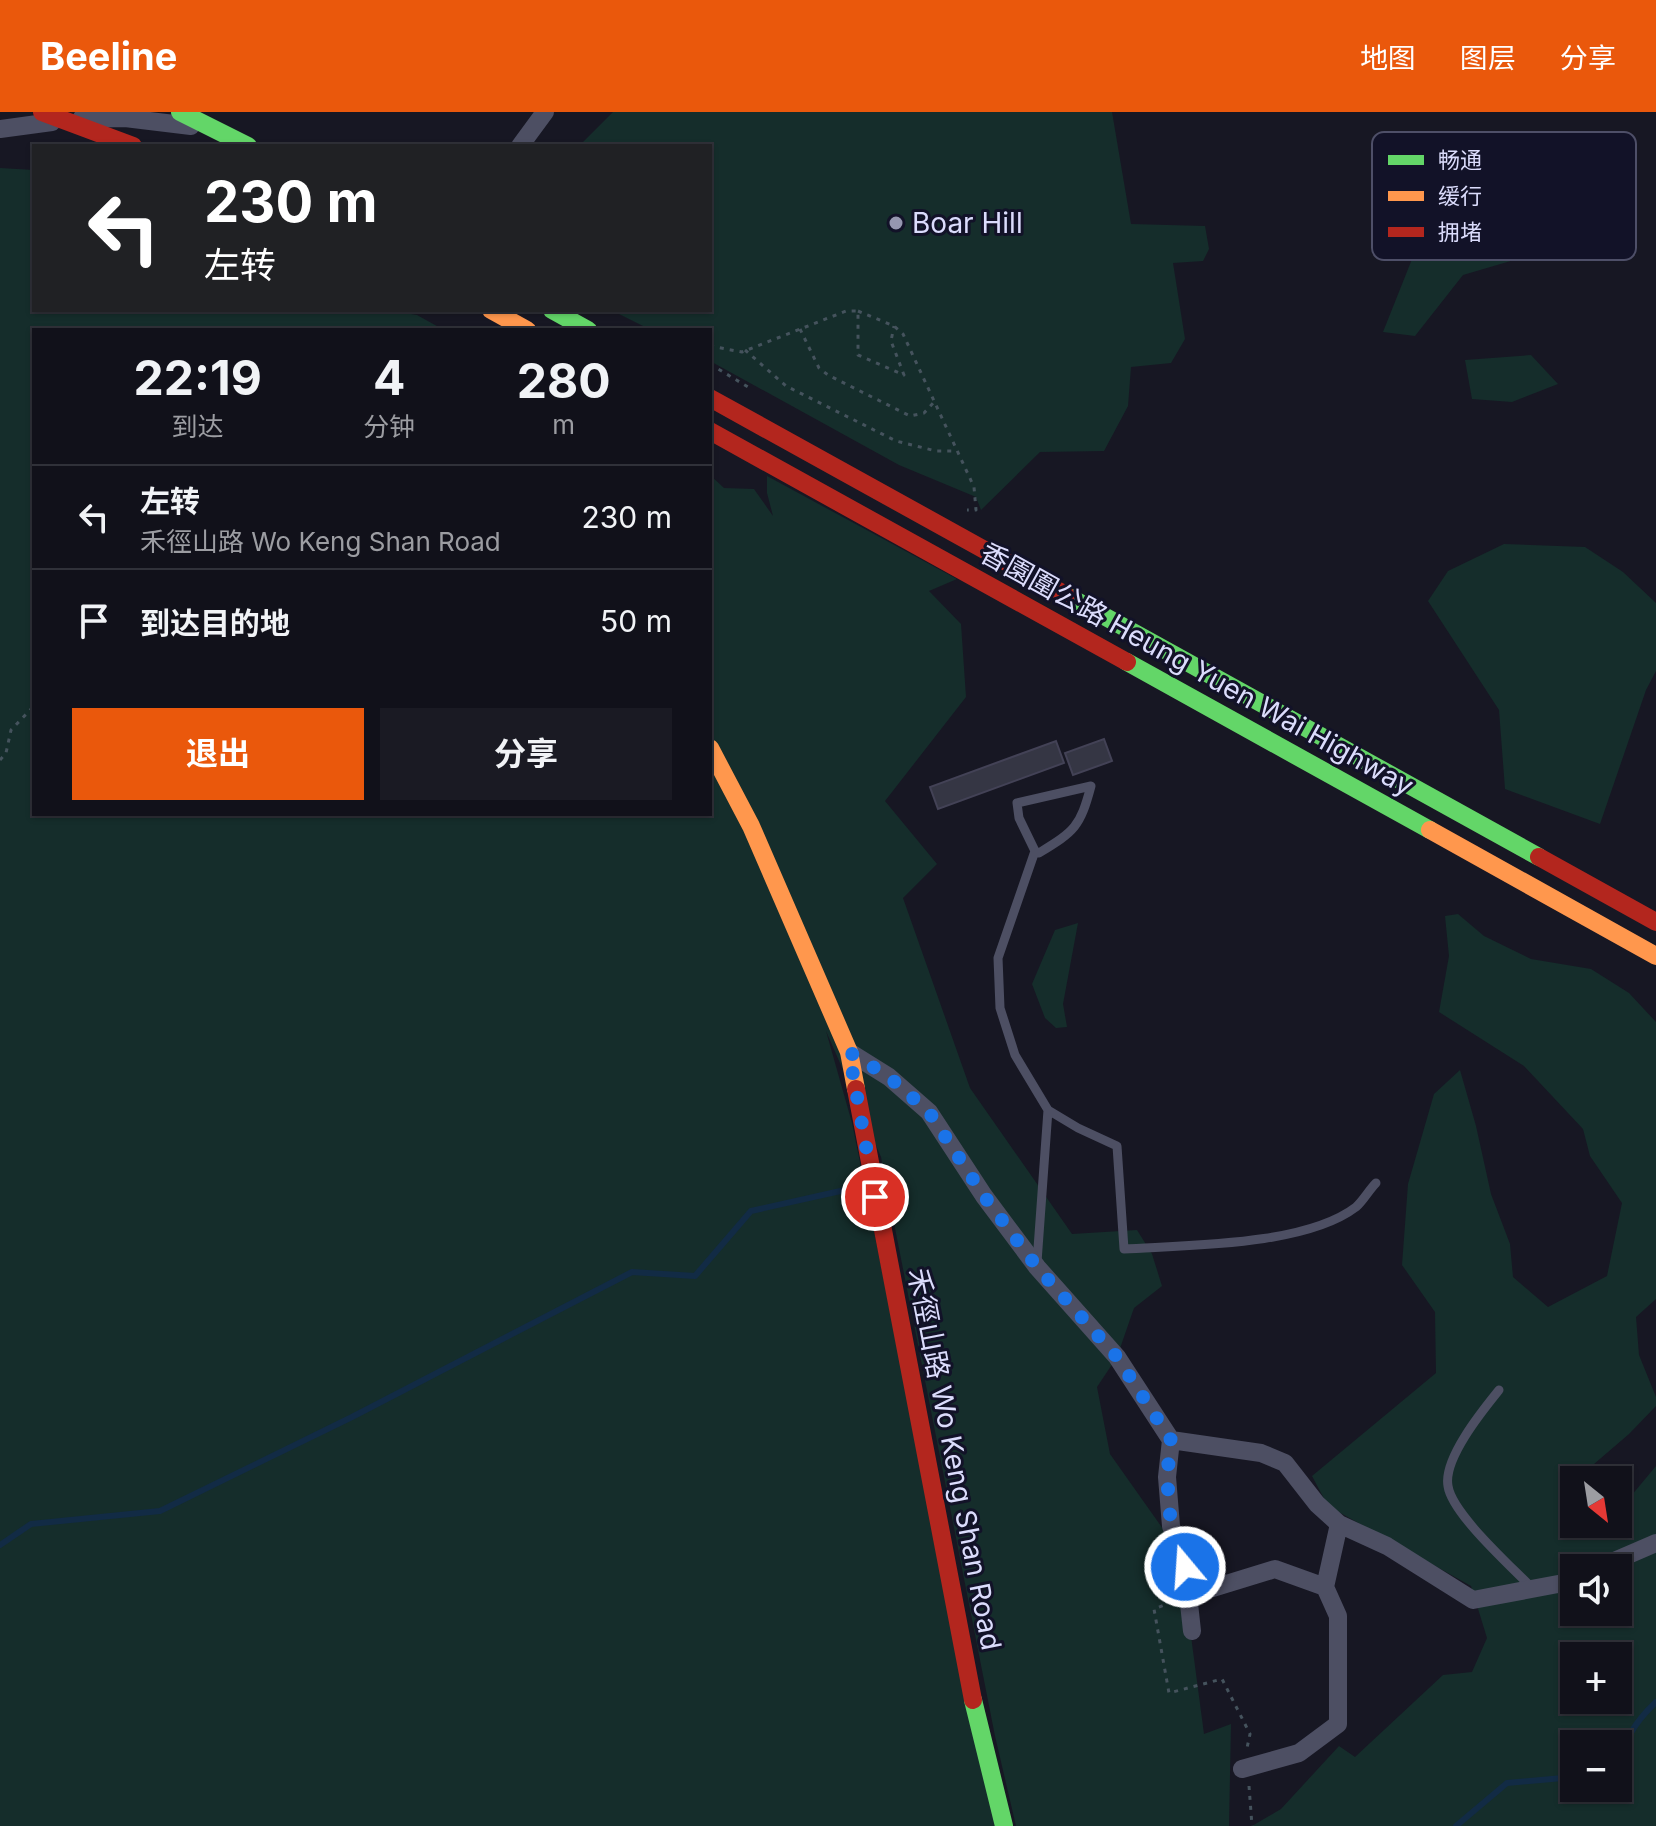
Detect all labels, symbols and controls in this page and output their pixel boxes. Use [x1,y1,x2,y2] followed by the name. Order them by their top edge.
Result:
[40,33,177,79] text: Beeline
[1360,41,1416,75] text: 地图
[1460,41,1516,75] text: 图层
[1560,41,1616,75] text: 分享
[1372,132,1636,260] legend
[1438,147,1482,173] text: 畅通
[204,168,378,236] text: 230 m
[72,176,176,280] icon: left
[1438,183,1482,209] text: 缓行
[912,206,1023,240] place label: Boar Hill
[887,214,905,232] marker: Boar Hill
[1438,219,1482,245] text: 拥堵
[204,243,276,287] text: 左转
[133,348,262,407] text: 22:19
[373,348,405,407] text: 4
[517,351,611,410] text: 280
[552,409,575,440] text: m
[172,411,224,442] text: 到达
[363,411,415,442] text: 分钟
[140,483,200,519] text: 左转
[72,495,116,539] icon: left
[582,499,672,535] text: 230 m
[140,526,501,557] text: 禾徑山路 Wo Keng Shan Road
[974,535,1420,803] street label: 香園圍公路 Heung Yuen Wai Highway
[72,599,116,643] icon: arrive
[600,603,672,639] text: 50 m
[140,605,290,641] text: 到达目的地
[72,708,364,800] button: 退出
[380,708,672,800] button: 分享
[841,1163,909,1231] pin
[853,1175,897,1219] icon: arrive
[901,1265,1009,1653] street label: 禾徑山路 Wo Keng Shan Road
[1560,1466,1632,1538] north arrow
[1560,1466,1632,1802] map controls
[1143,1525,1227,1609] position arrow
[1560,1554,1632,1626] button: sound
[1560,1642,1632,1714] button: +
[1560,1730,1632,1802] button: −

